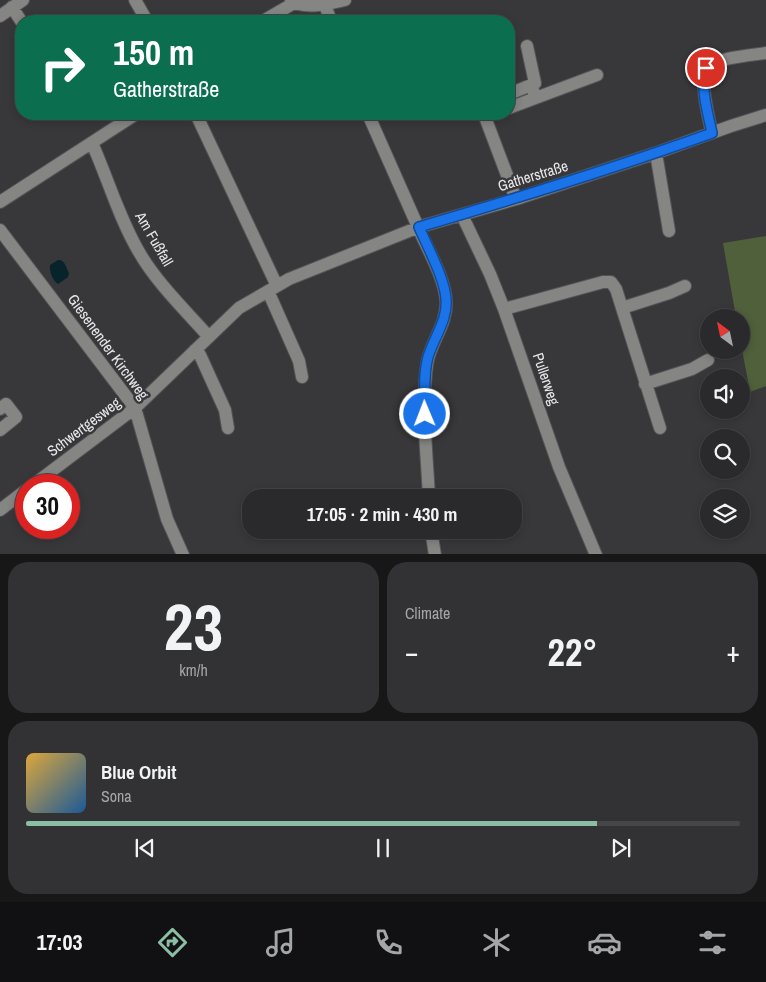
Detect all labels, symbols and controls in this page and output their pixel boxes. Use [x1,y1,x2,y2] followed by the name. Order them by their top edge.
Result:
[113,29,194,76] text: 150 m
[30,35,95,100] icon: right
[685,47,727,89] pin
[692,54,720,82] icon: arrive
[113,74,219,104] text: Gatherstraße
[495,155,571,196] street label: Gatherstraße
[130,207,178,270] street label: Am Fußfall
[63,290,154,404] street label: Giesenender Kirchweg
[700,309,750,359] north arrow
[700,309,750,539] map controls
[528,350,565,408] street label: Pullerweg
[700,369,750,419] button: sound
[398,387,450,439] position arrow
[43,392,125,461] street label: Schwertgesweg
[700,429,750,479] button: search
[15,474,80,539] speed limit sign: 30
[700,489,750,539] button: layers
[307,501,457,527] text: 17:05 · 2 min · 430 m
[164,583,223,670] text: 23
[405,602,450,624] text: Climate
[548,627,597,678] text: 22°
[405,633,418,671] text: −
[727,633,740,671] text: +
[179,659,208,681] text: km/h
[101,759,176,785] text: Blue Orbit
[101,785,132,807] text: Sona
[131,834,159,862] icon: previous
[369,834,397,862] icon: pause
[607,834,635,862] icon: next
[155,925,190,960] icon: directions
[263,925,298,960] icon: music
[371,925,406,960] icon: phone
[479,925,514,960] icon: climate
[587,925,622,960] icon: car
[695,925,730,960] icon: filters
[36,927,83,957] text: 17:03

